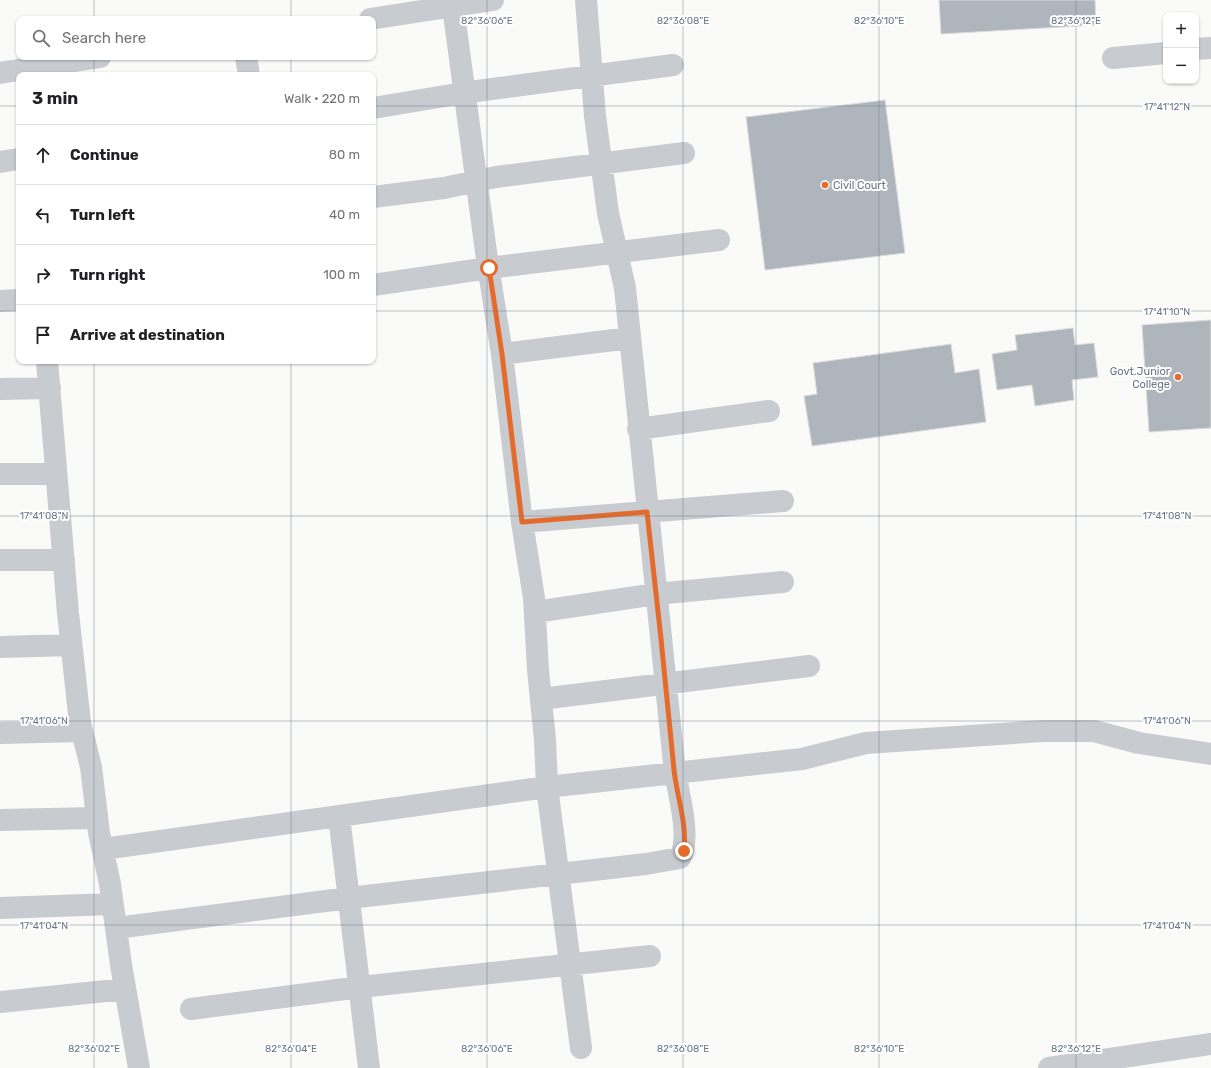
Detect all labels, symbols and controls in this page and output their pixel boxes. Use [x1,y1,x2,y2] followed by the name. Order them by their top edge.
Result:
[1163,12,1199,84] map controls
[1163,12,1199,48] button: +
[461,15,513,27] text: 82°36'06"E
[657,15,709,27] text: 82°36'08"E
[854,15,904,27] text: 82°36'10"E
[1051,15,1101,27] text: 82°36'12"E
[16,16,376,60] search box
[30,27,52,49] icon: search
[62,29,146,47] text: Search here
[1163,48,1199,84] button: −
[32,88,78,108] text: 3 min
[284,91,360,106] text: Walk · 220 m
[1144,101,1190,113] text: 17°41'12"N
[32,144,54,166] icon: ahead
[70,146,139,164] text: Continue
[329,147,360,162] text: 80 m
[833,179,887,192] place label: Civil Court
[820,180,830,190] marker: Civil Court
[32,204,54,226] icon: left
[70,206,135,224] text: Turn left
[329,207,360,222] text: 40 m
[480,259,498,277] route start
[32,264,54,286] icon: right
[70,266,145,284] text: Turn right
[323,267,360,282] text: 100 m
[1144,306,1190,318] text: 17°41'10"N
[32,324,54,346] icon: arrive
[70,326,225,344] text: Arrive at destination
[1110,365,1171,391] place label: Govt.Junior College
[1173,372,1183,382] marker: Govt.Junior College
[20,510,68,522] text: 17°41'08"N
[1143,510,1191,522] text: 17°41'08"N
[20,715,68,727] text: 17°41'06"N
[1143,715,1191,727] text: 17°41'06"N
[675,842,693,860] route end
[20,920,68,932] text: 17°41'04"N
[1143,920,1191,932] text: 17°41'04"N
[68,1043,120,1055] text: 82°36'02"E
[265,1043,317,1055] text: 82°36'04"E
[461,1043,513,1055] text: 82°36'06"E
[657,1043,709,1055] text: 82°36'08"E
[854,1043,904,1055] text: 82°36'10"E
[1051,1043,1101,1055] text: 82°36'12"E

